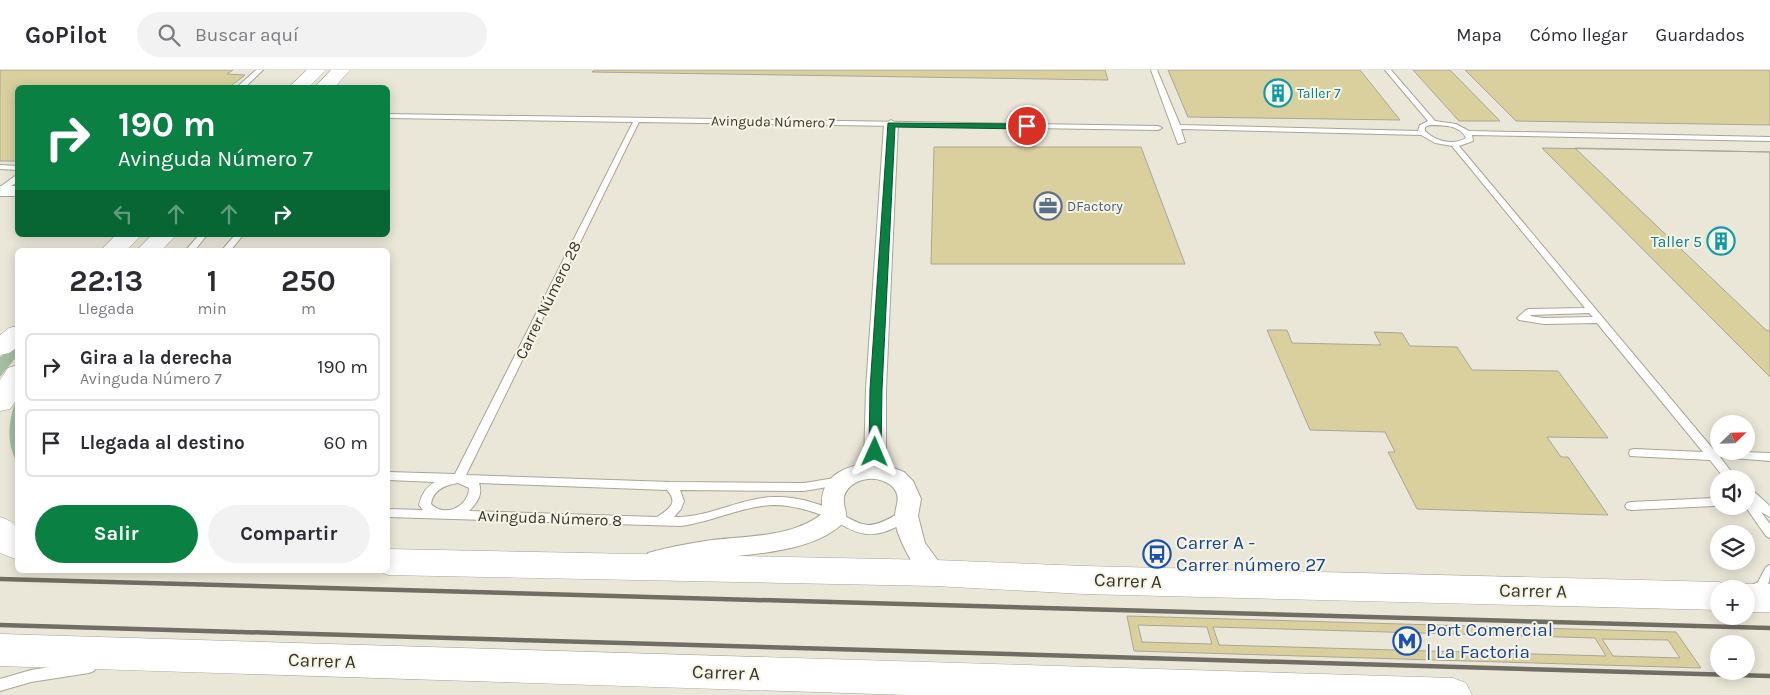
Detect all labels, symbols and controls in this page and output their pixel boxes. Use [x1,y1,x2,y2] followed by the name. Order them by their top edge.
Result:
[137,12,487,57] search box
[25,21,107,49] text: GoPilot
[155,21,183,49] icon: search
[195,24,299,46] text: Buscar aquí
[1456,24,1502,46] text: Mapa
[1530,24,1628,46] text: Cómo llegar
[1656,24,1745,46] text: Guardados
[1263,78,1293,108] building icon: Taller 7
[1297,85,1341,102] place label: Taller 7
[118,104,216,145] text: 190 m
[35,105,100,170] icon: right
[1006,105,1048,147] pin
[711,112,836,132] street label: Avinguda Número 7
[1013,112,1041,140] icon: arrive
[118,146,313,172] text: Avinguda Número 7
[1033,191,1063,221] office icon: DFactory
[1067,198,1123,215] place label: DFactory
[109,200,137,228] icon: left
[162,200,190,228] icon: ahead
[215,200,243,228] icon: ahead
[268,200,296,228] icon: right
[1706,226,1736,256] building icon: Taller 5
[1651,232,1702,251] place label: Taller 5
[511,238,585,362] street label: Carrer Número 28
[69,263,143,299] text: 22:13
[207,263,217,299] text: 1
[281,263,336,299] text: 250
[78,299,134,318] text: Llegada
[197,299,227,318] text: min
[301,299,316,318] text: m
[80,347,232,369] text: Gira a la derecha
[37,353,65,381] icon: right
[317,356,368,378] text: 190 m
[80,369,222,388] text: Avinguda Número 7
[1710,415,1755,460] north arrow
[1710,415,1755,680] map controls
[848,425,900,477] position arrow
[37,429,65,457] icon: arrive
[80,432,245,454] text: Llegada al destino
[324,432,368,454] text: 60 m
[1710,470,1755,515] button: sound
[35,505,198,563] button: Salir
[208,505,370,563] button: Compartir
[478,506,622,530] street label: Avinguda Número 8
[1710,525,1755,570] button: layers
[1176,532,1325,576] place label: Carrer A - Carrer número 27
[1142,539,1172,569] bus stop icon: Carrer A - Carrer número 27
[1094,569,1162,593] street label: Carrer A
[1499,579,1567,603] street label: Carrer A
[1710,580,1755,625] button: +
[1426,619,1553,663] place label: Port Comercial | La Factoria
[1392,626,1422,656] metro station icon: Port Comercial | La Factoria
[1710,635,1755,680] button: −
[288,649,356,673] street label: Carrer A
[692,661,760,685] street label: Carrer A

